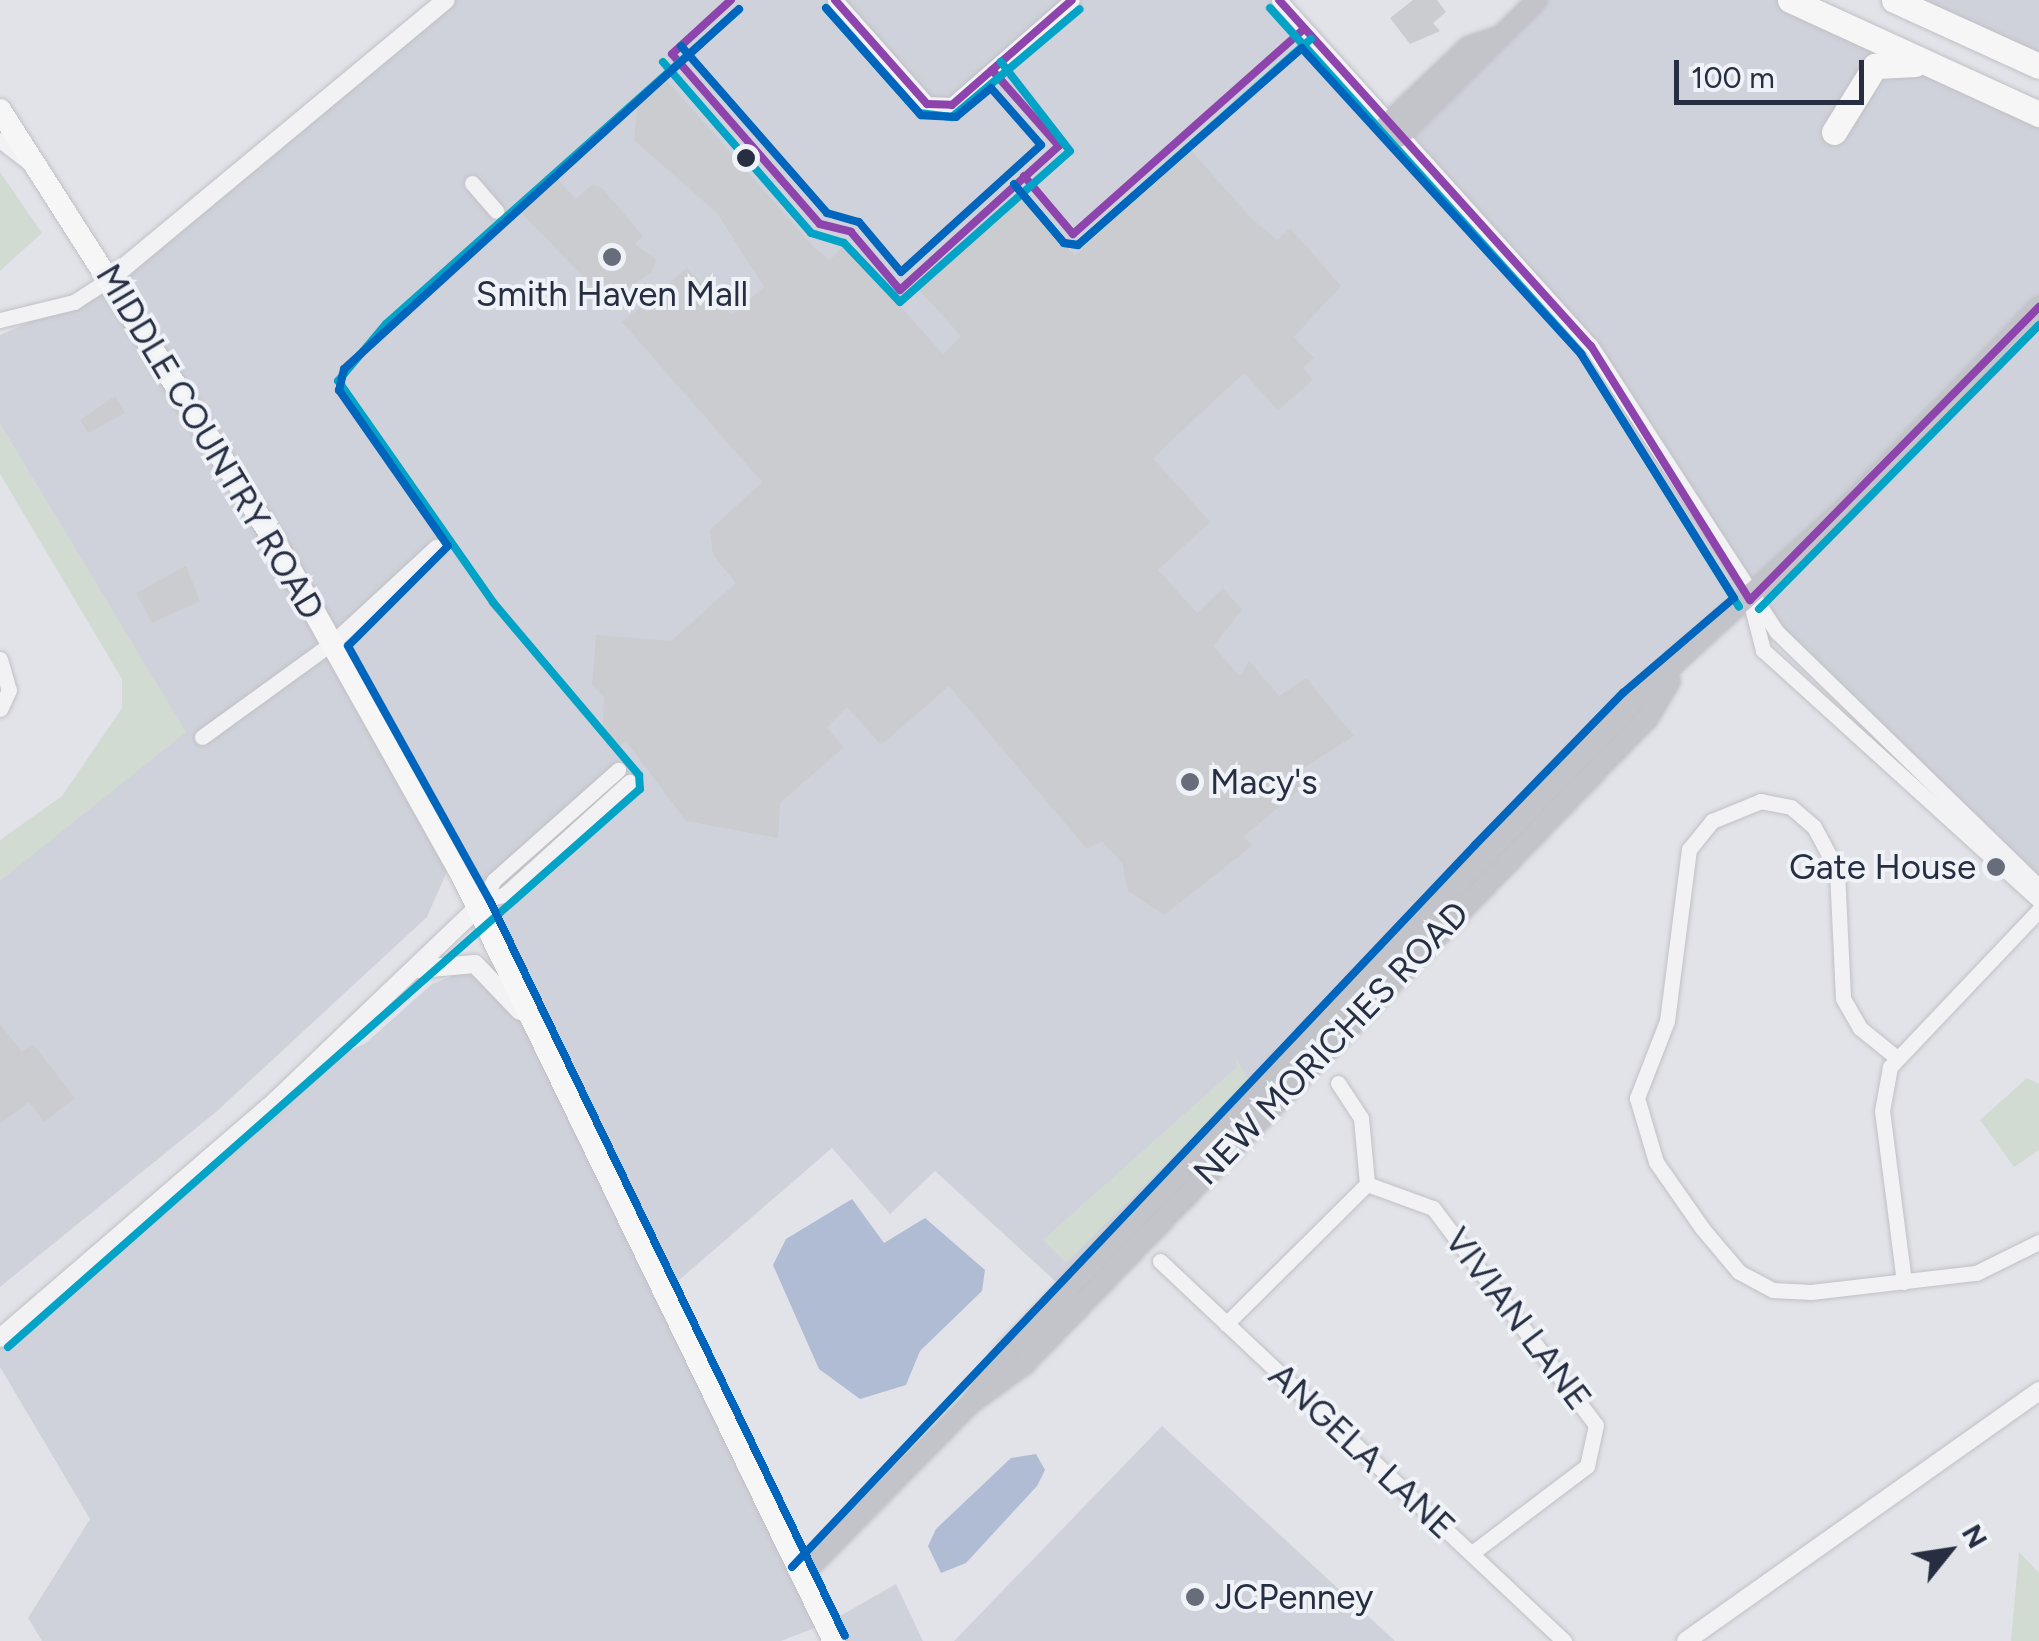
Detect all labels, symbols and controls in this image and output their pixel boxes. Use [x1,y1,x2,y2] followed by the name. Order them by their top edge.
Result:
[1679,40,1869,102] scale bar
[1691,59,1775,96] text: 100 m
[736,148,756,168] unlabelled marker
[601,246,623,268] marker: Smith Haven Mall
[87,257,333,627] street label: MIDDLE COUNTRY ROAD
[476,273,748,315] place label: Smith Haven Mall
[1210,761,1318,803] place label: Macy's
[1179,771,1201,793] marker: Macy's
[1789,846,1976,888] place label: Gate House
[1985,856,2007,878] marker: Gate House
[1185,893,1477,1193] street label: NEW MORICHES ROAD
[1436,1220,1600,1418] street label: VIVIAN LANE
[1261,1354,1463,1548] street label: ANGELA LANE
[1899,1501,1999,1601] north arrow
[1955,1518,1995,1554] text: N
[1215,1576,1373,1618] place label: JCPenney
[1184,1586,1206,1608] marker: JCPenney

